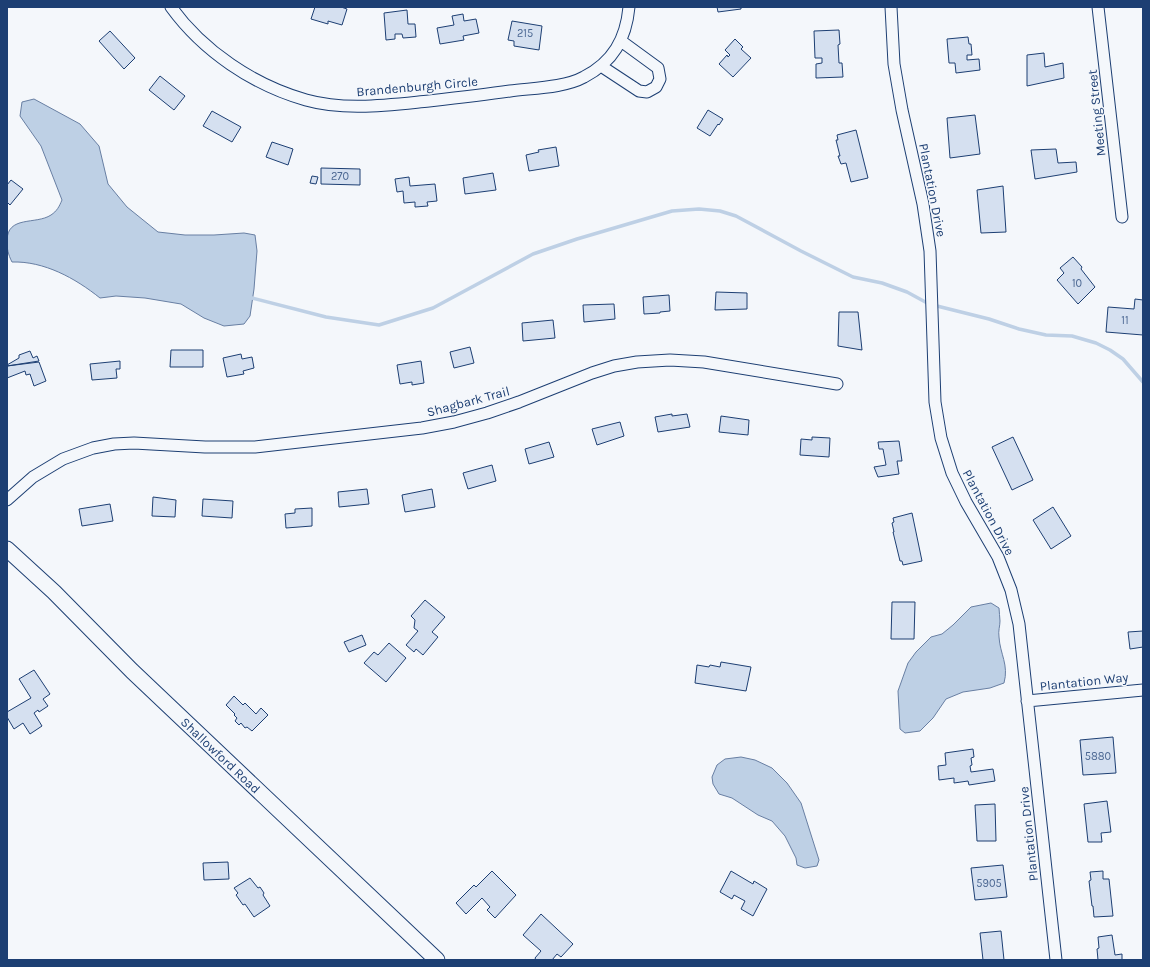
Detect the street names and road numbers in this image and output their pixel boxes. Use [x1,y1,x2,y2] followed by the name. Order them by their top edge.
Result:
[1084,69,1109,157] street label: Meeting Street
[356,74,479,99] street label: Brandenburgh Circle
[916,142,949,238] street label: Plantation Drive
[425,383,511,420] street label: Shagbark Trail
[960,467,1018,558] street label: Plantation Drive
[1039,669,1129,694] street label: Plantation Way
[178,714,263,797] street label: Shallowford Road
[1016,786,1041,882] street label: Plantation Drive

